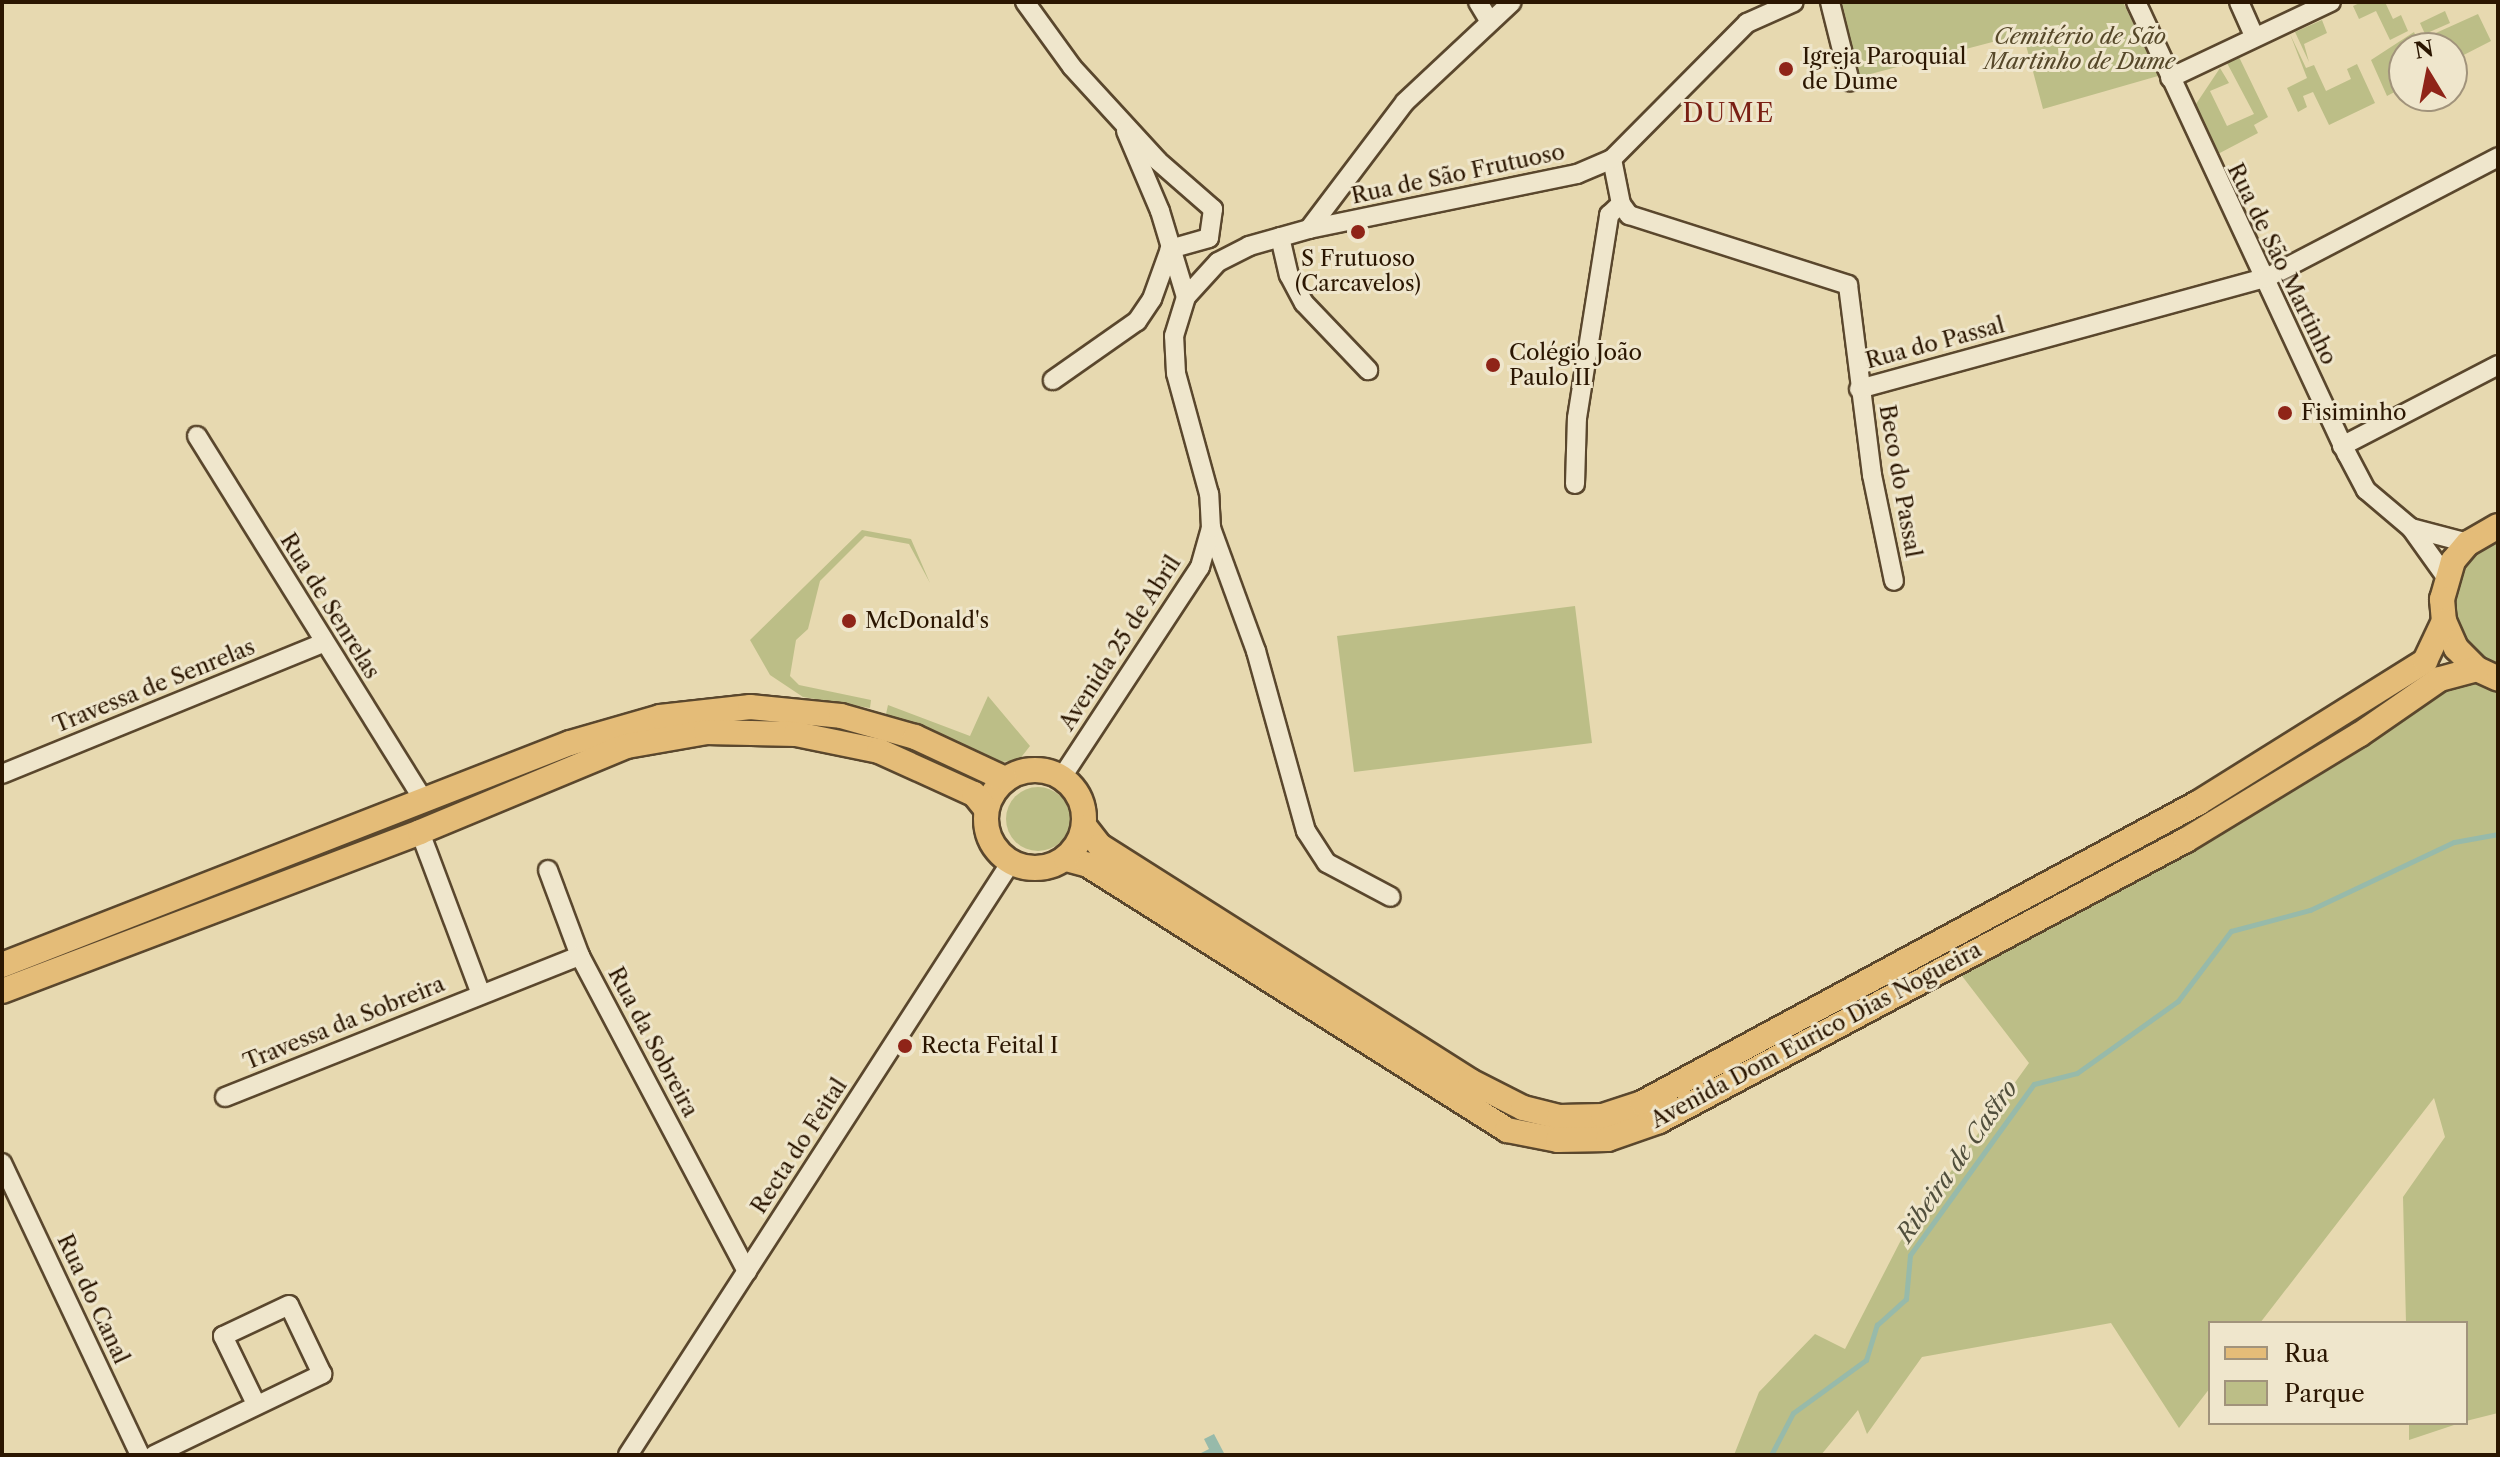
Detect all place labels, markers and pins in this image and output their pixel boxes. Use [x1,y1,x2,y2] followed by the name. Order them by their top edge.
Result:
[1802,43,1967,94] place label: Igreja Paroquial de Dume
[1777,60,1795,78] marker: Igreja Paroquial de Dume
[1349,223,1367,241] marker: S Frutuoso (Carcavelos)
[1295,245,1421,296] place label: S Frutuoso (Carcavelos)
[1509,339,1642,390] place label: Colégio João Paulo II
[1484,356,1502,374] marker: Colégio João Paulo II
[2301,400,2406,426] place label: Fisiminho
[2276,404,2294,422] marker: Fisiminho
[865,608,989,634] place label: McDonald's
[840,612,858,630] marker: McDonald's
[921,1033,1059,1059] place label: Recta Feital I
[896,1037,914,1055] marker: Recta Feital I

